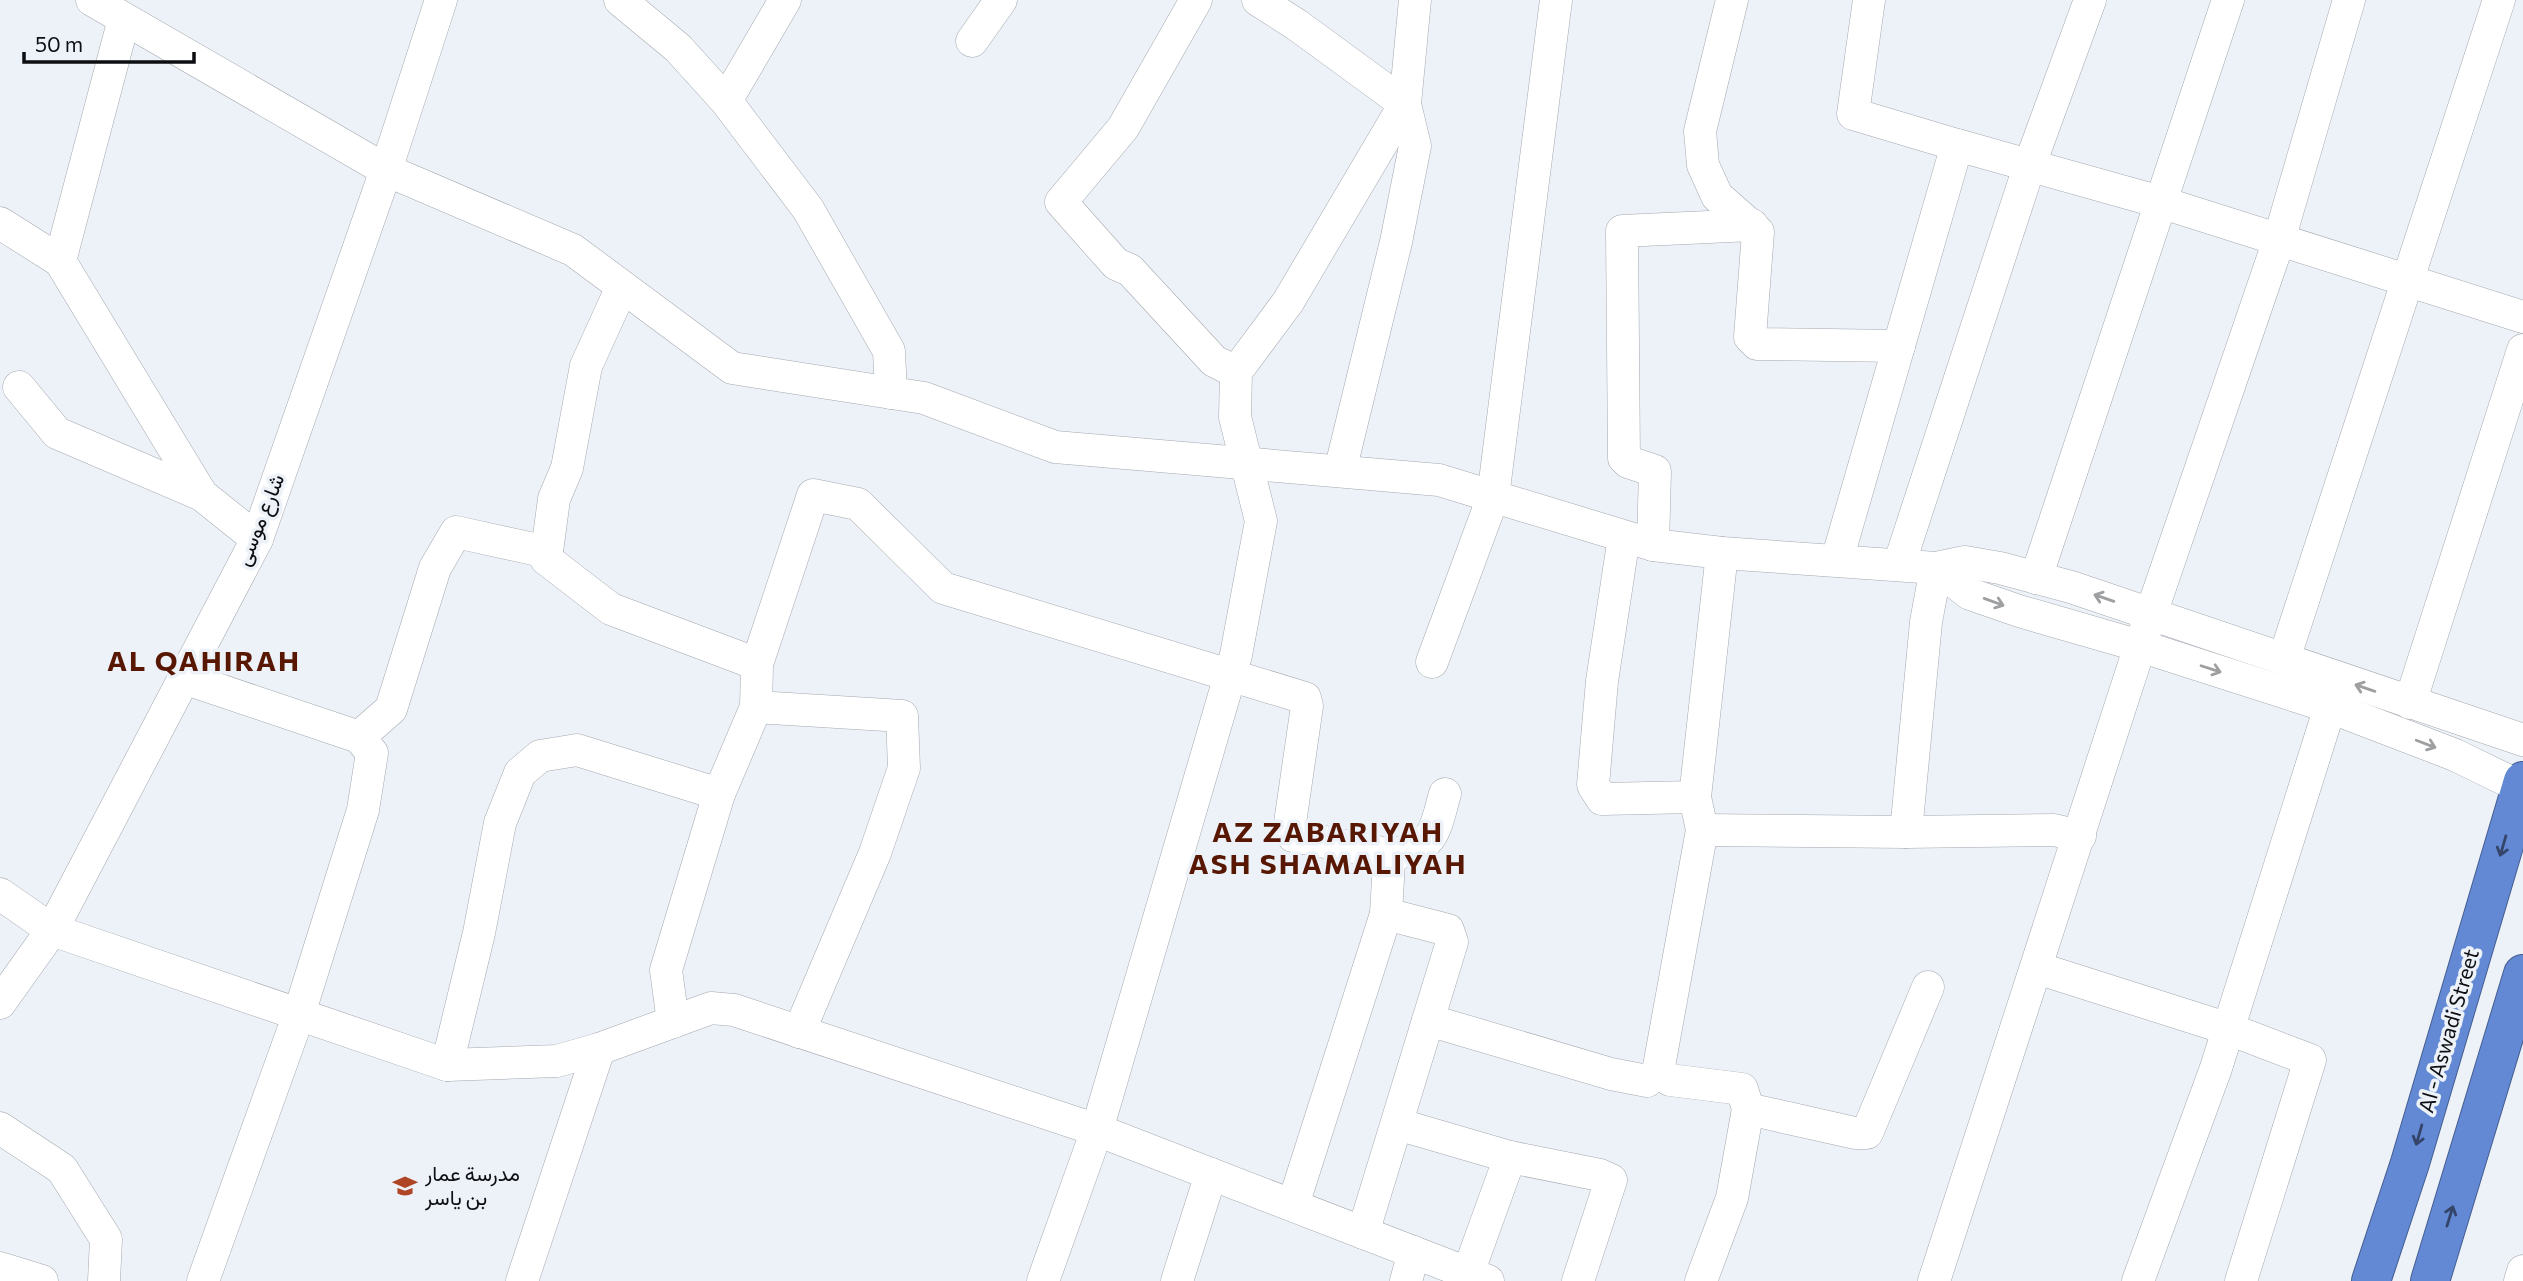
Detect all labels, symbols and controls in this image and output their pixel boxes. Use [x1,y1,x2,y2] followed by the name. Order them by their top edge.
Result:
[24,21,194,65] scale bar
[35,31,83,56] text: 50 m
[229,470,291,570] street label: شارع موسى
[2093,591,2115,603] one-way arrow
[1982,597,2004,609] one-way arrow
[107,643,301,677] district label: AL QAHIRAH
[2200,663,2222,676] one-way arrow
[2355,681,2377,693] one-way arrow
[2414,738,2436,751] one-way arrow
[1189,814,1467,880] district label: AZ ZABARIYAH ASH SHAMALIYAH
[2496,835,2509,857] one-way arrow
[2412,946,2483,1115] street label: Al - Aswadi Street
[2411,1123,2424,1145] one-way arrow
[424,1160,520,1211] place label: مدرسة عمار بن ياسر
[391,1172,419,1200] school or university icon: مدرسة عمار بن ياسر
[2444,1205,2457,1227] one-way arrow

